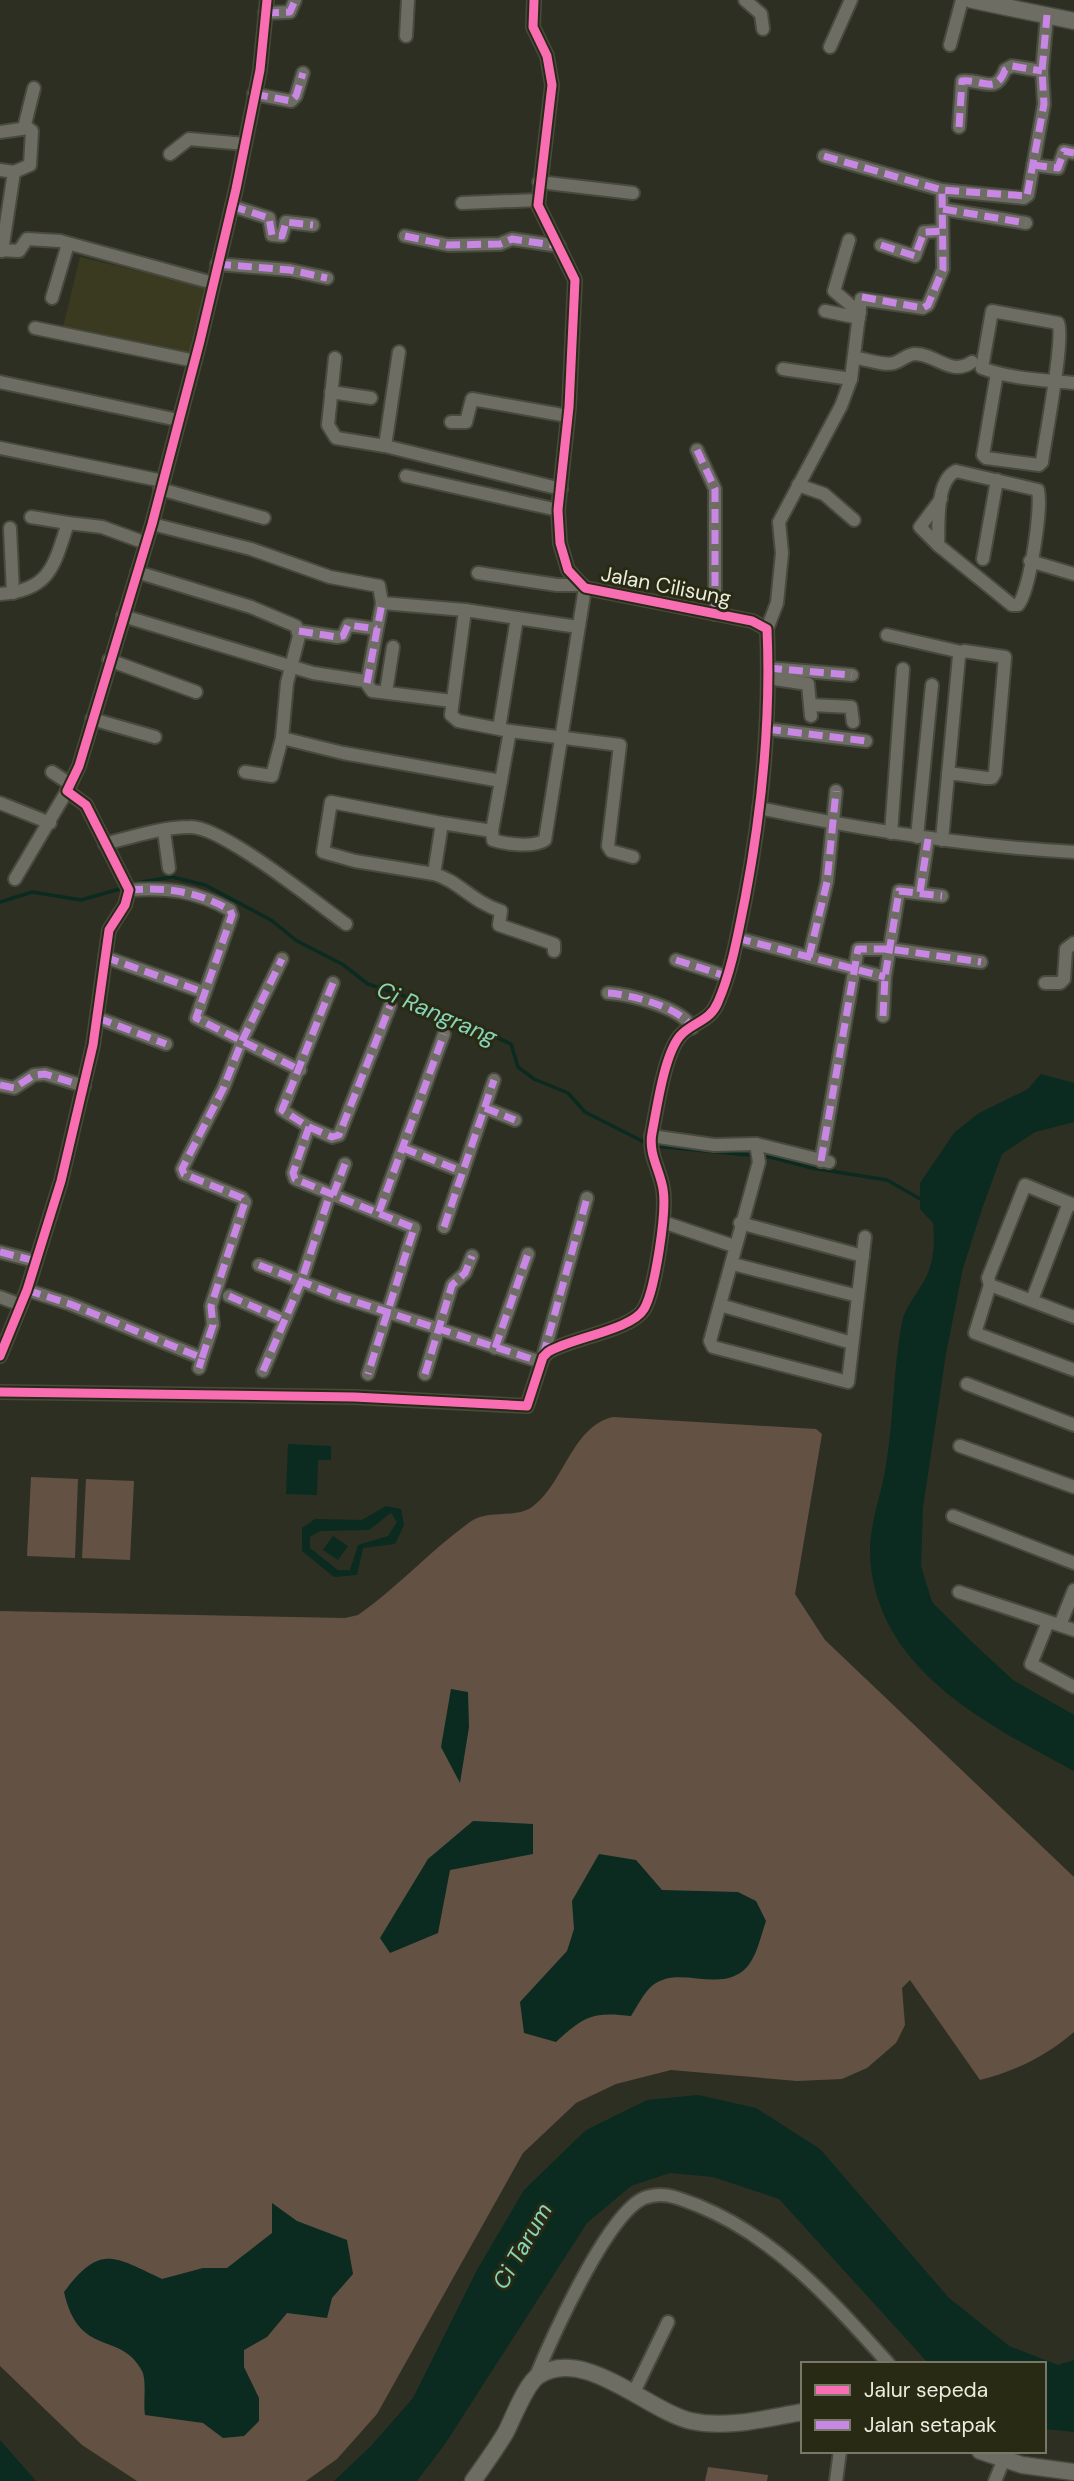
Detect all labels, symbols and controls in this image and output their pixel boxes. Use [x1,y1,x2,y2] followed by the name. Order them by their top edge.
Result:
[599,560,734,612] street label: Jalan Cilisung
[372,974,503,1052] water label: Ci Rangrang
[485,2198,559,2294] water label: Ci Tarum
[801,2362,1046,2453] legend
[864,2376,988,2404] text: Jalur sepeda
[864,2411,997,2439] text: Jalan setapak

